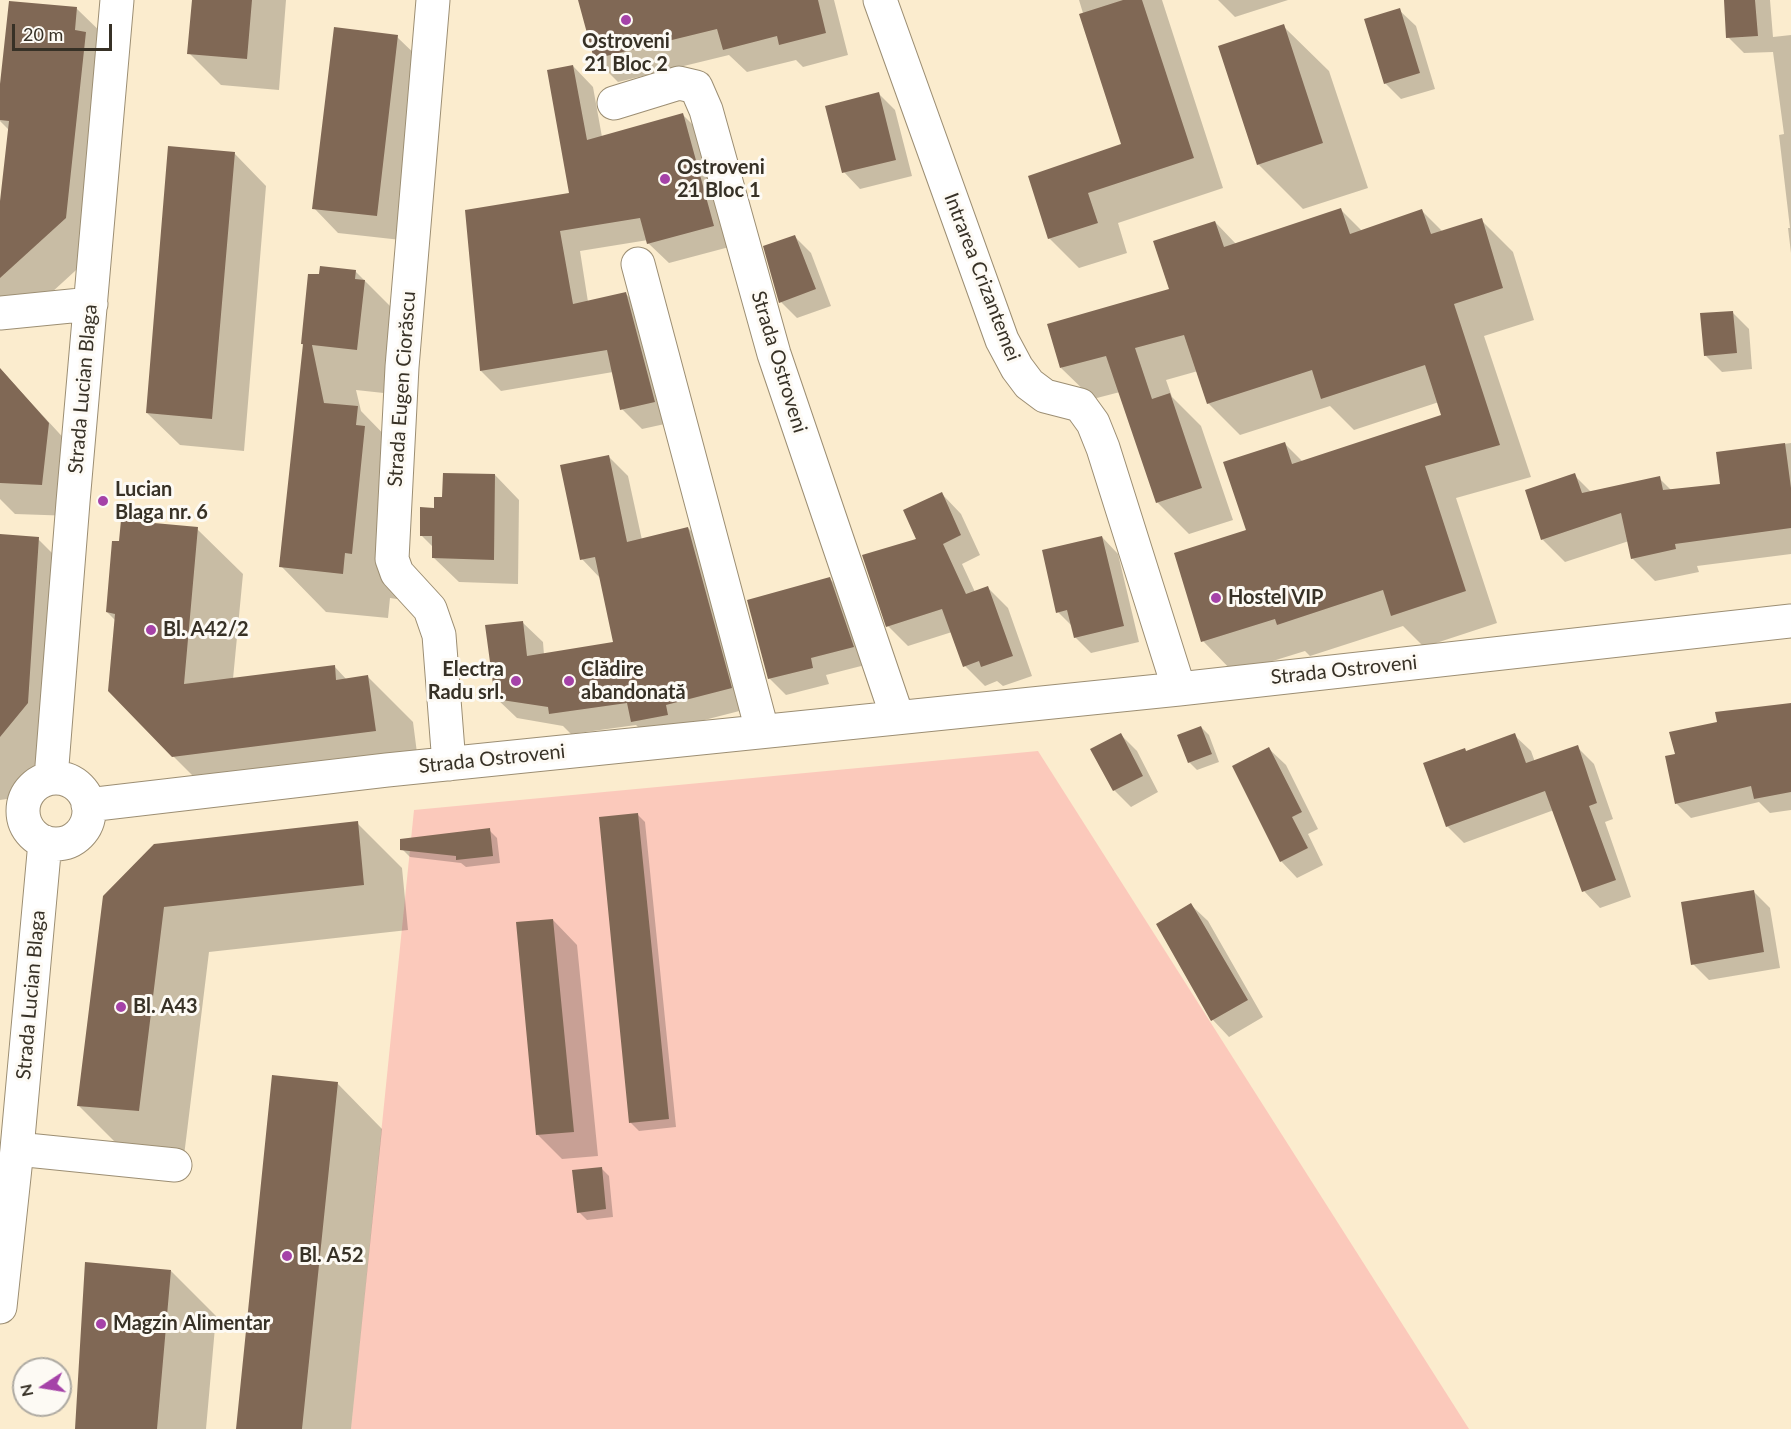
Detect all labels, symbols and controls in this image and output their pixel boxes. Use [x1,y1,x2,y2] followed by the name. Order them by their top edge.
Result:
[15,12,116,50] scale bar
[619,13,633,27] marker: Ostroveni 21 Bloc 2
[23,23,63,45] text: 20 m
[582,30,670,77] place label: Ostroveni 21 Bloc 2
[677,156,765,203] place label: Ostroveni 21 Bloc 1
[658,172,672,186] marker: Ostroveni 21 Bloc 1
[939,190,1025,364] street label: Intrarea Crizantemei
[746,288,812,436] street label: Strada Ostroveni
[383,290,421,488] street label: Strada Eugen Ciorăscu
[64,303,102,475] street label: Strada Lucian Blaga
[115,478,208,525] place label: Lucian Blaga nr. 6
[96,494,110,508] marker: Lucian Blaga nr. 6
[1228,586,1323,610] place label: Hostel VIP
[1209,591,1223,605] marker: Hostel VIP
[163,618,249,642] place label: Bl. A42/2
[144,623,158,637] marker: Bl. A42/2
[1270,650,1418,690] street label: Strada Ostroveni
[428,658,504,705] place label: Electra Radu srl.
[581,658,686,705] place label: Clădire abandonată
[509,674,523,688] marker: Electra Radu srl.
[562,674,576,688] marker: Clădire abandonată
[418,739,566,779] street label: Strada Ostroveni
[12,909,50,1081] street label: Strada Lucian Blaga
[133,995,198,1019] place label: Bl. A43
[114,1000,128,1014] marker: Bl. A43
[299,1244,364,1268] place label: Bl. A52
[280,1249,294,1263] marker: Bl. A52
[113,1312,270,1336] place label: Magzin Alimentar
[94,1317,108,1331] marker: Magzin Alimentar
[12,1357,72,1417] north arrow
[15,1382,36,1398] text: N

